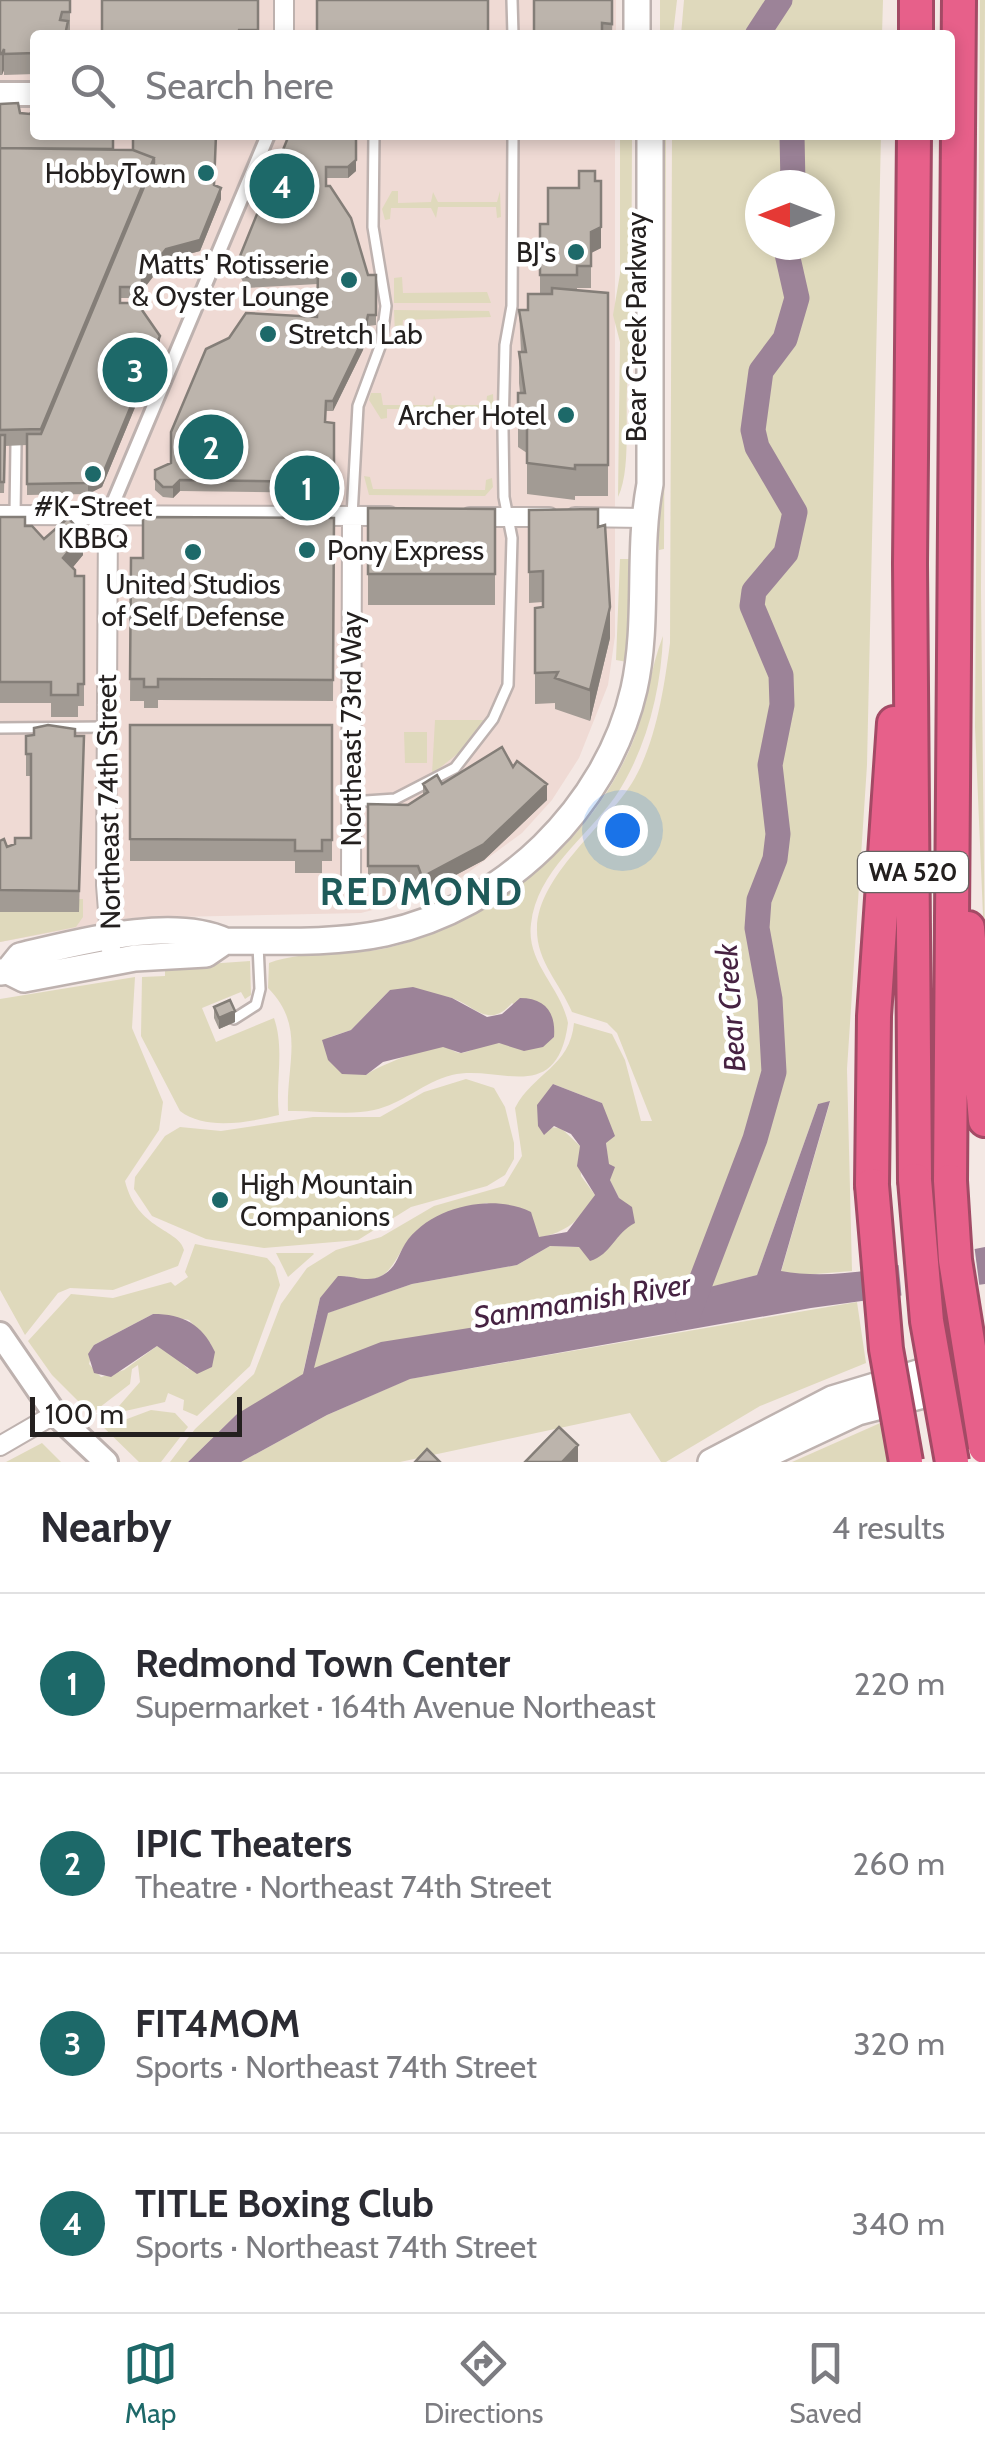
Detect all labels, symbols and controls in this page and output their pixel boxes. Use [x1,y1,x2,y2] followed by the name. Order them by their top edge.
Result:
[30,30,955,140] search box
[65,58,120,113] icon: search
[145,62,334,109] text: Search here
[250,148,314,224] pin: 4
[45,156,186,190] place label: HobbyTown
[195,162,217,184] marker: HobbyTown
[745,170,835,260] north arrow
[619,212,653,442] street label: Bear Creek Parkway
[516,235,556,269] place label: BJ's
[565,241,587,263] marker: BJ's
[132,247,329,313] place label: Matts' Rotisserie & Oyster Lounge
[338,269,360,291] marker: Matts' Rotisserie & Oyster Lounge
[288,317,423,351] place label: Stretch Lab
[257,323,279,345] marker: Stretch Lab
[102,332,168,408] pin: 3
[398,398,546,432] place label: Archer Hotel
[555,404,577,426] marker: Archer Hotel
[178,410,244,484] pin: 2
[274,450,340,526] pin: 1
[82,463,104,485] marker: #K-Street KBBQ
[34,489,152,555] place label: #K-Street KBBQ
[327,533,484,567] place label: Pony Express
[296,539,318,561] marker: Pony Express
[182,541,204,563] marker: United Studios of Self Defense
[101,567,285,633] place label: United Studios of Self Defense
[334,611,368,847] street label: Northeast 73rd Way
[89,674,127,930] street label: Northeast 74th Street
[597,805,648,856] your location
[858,852,968,892] road number: WA 520
[320,868,524,915] district label: REDMOND
[707,942,753,1073] water label: Bear Creek
[240,1167,413,1233] place label: High Mountain Companions
[209,1189,231,1211] marker: High Mountain Companions
[471,1265,695,1336] water label: Sammamish River
[30,1392,242,1436] scale bar
[45,1397,124,1431] text: 100 m
[40,1501,172,1553] text: Nearby
[832,1508,945,1547] text: 4 results
[135,1640,510,1687] text: Redmond Town Center
[67,1664,78,1703] text: 1
[854,1664,945,1703] text: 220 m
[135,1687,656,1726] text: Supermarket · 164th Avenue Northeast
[135,1820,352,1867] text: IPIC Theaters
[64,1844,81,1883] text: 2
[852,1844,945,1883] text: 260 m
[135,1867,551,1906] text: Theatre · Northeast 74th Street
[135,2000,300,2047] text: FIT4MOM
[64,2024,81,2063] text: 3
[853,2024,945,2063] text: 320 m
[135,2047,537,2086] text: Sports · Northeast 74th Street
[135,2180,434,2227] text: TITLE Boxing Club
[63,2204,82,2243] text: 4
[852,2204,945,2243] text: 340 m
[135,2227,537,2266] text: Sports · Northeast 74th Street
[123,2336,178,2430] tab: Map
[424,2336,543,2430] tab: Directions
[789,2336,862,2430] tab: Saved

